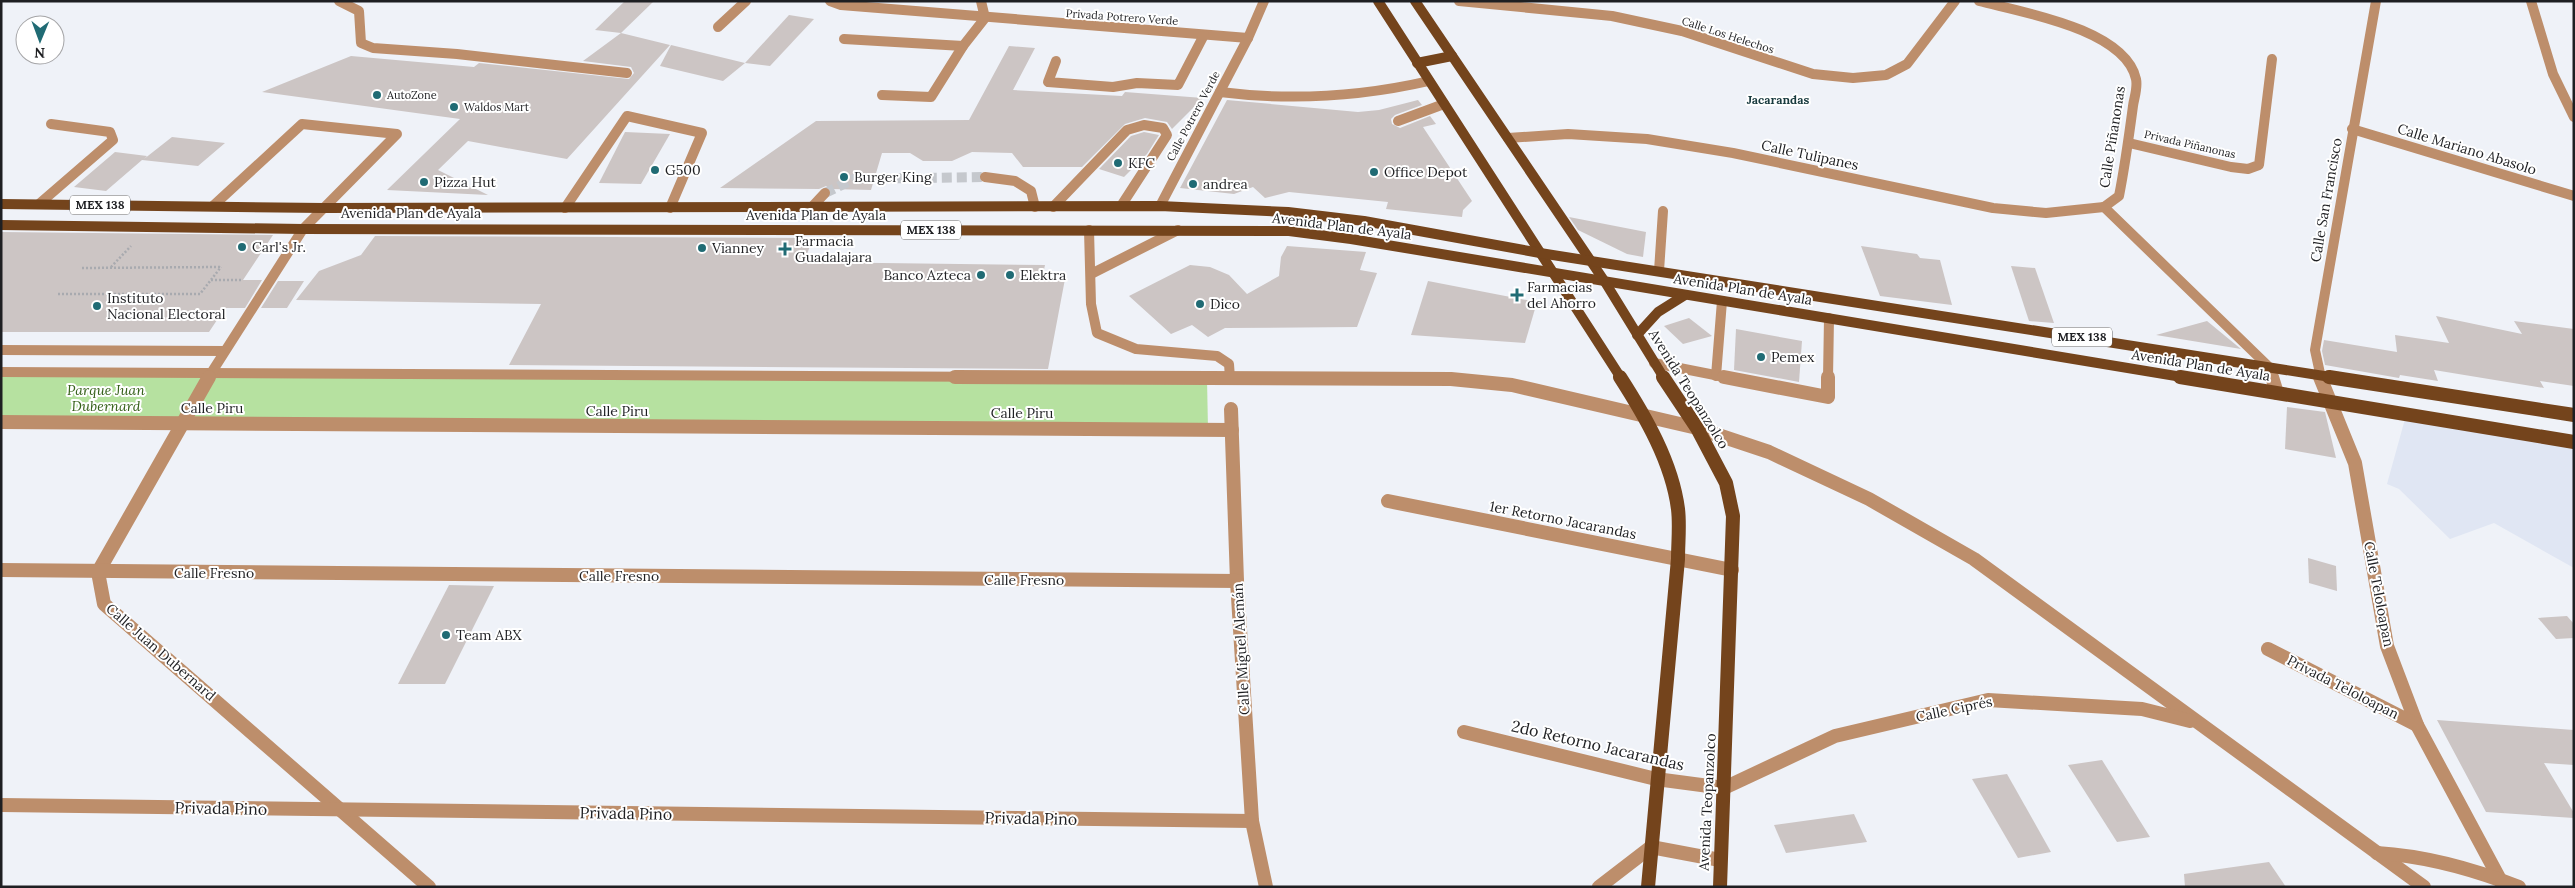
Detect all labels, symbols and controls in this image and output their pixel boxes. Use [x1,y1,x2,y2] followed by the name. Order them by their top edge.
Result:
[1065,6,1179,28] street label: Privada Potrero Verde
[1680,13,1776,57] street label: Calle Los Helechos
[15,15,65,65] north arrow
[34,44,45,62] text: N
[1163,69,1223,163] street label: Calle Potrero Verde
[2095,85,2129,189] street label: Calle Piñanonas
[386,88,437,102] place label: AutoZone
[371,89,383,101] marker: AutoZone
[1747,92,1810,107] district label: Jacarandas
[464,100,530,114] place label: Waldos Mart
[448,101,460,113] marker: Waldos Mart
[2395,119,2539,179] street label: Calle Mariano Abasolo
[2143,127,2237,161] street label: Privada Piñanonas
[1760,136,1860,174] street label: Calle Tulipanes
[2306,136,2346,264] street label: Calle San Francisco
[1128,154,1155,172] place label: KFC
[1112,157,1124,169] marker: KFC
[665,161,701,179] place label: G500
[1384,163,1468,181] place label: Office Depot
[649,164,661,176] marker: G500
[1368,166,1380,178] marker: Office Depot
[854,168,932,186] place label: Burger King
[838,171,850,183] marker: Burger King
[434,173,497,191] place label: Pizza Hut
[1203,175,1248,193] place label: andrea
[418,176,430,188] marker: Pizza Hut
[1187,178,1199,190] marker: andrea
[70,196,130,214] road number: MEX 138
[340,204,481,222] street label: Avenida Plan de Ayala
[745,206,886,224] street label: Avenida Plan de Ayala
[1270,208,1413,243] street label: Avenida Plan de Ayala
[901,220,961,240] road number: MEX 138
[795,232,872,266] place label: Farmacia Guadalajara
[252,238,306,256] place label: Carl's Jr.
[711,239,765,257] place label: Vianney
[236,241,248,253] marker: Carl's Jr.
[696,242,708,254] marker: Vianney
[779,243,791,255] marker: Farmacia Guadalajara
[883,266,971,284] place label: Banco Azteca
[1020,266,1066,284] place label: Elektra
[975,269,987,281] marker: Banco Azteca
[1004,269,1016,281] marker: Elektra
[1671,269,1814,309] street label: Avenida Plan de Ayala
[1527,278,1596,312] place label: Farmacias del Ahorro
[107,289,226,323] place label: Instituto Nacional Electoral
[1511,289,1523,301] marker: Farmacias del Ahorro
[1210,295,1240,313] place label: Dico
[1194,298,1206,310] marker: Dico
[91,300,103,312] marker: Instituto Nacional Electoral
[1644,325,1733,452] street label: Avenida Teopanzolco
[2052,328,2112,347] road number: MEX 138
[2129,345,2272,385] street label: Avenida Plan de Ayala
[1771,348,1815,366] place label: Pemex
[1755,351,1767,363] marker: Pemex
[67,381,145,415] park label: Parque Juan Dubernard
[181,399,243,417] street label: Calle Piru
[586,402,648,420] street label: Calle Piru
[991,404,1053,422] street label: Calle Piru
[1488,497,1638,543] street label: 1er Retorno Jacarandas
[2360,540,2398,649] street label: Calle Teloloapan
[174,564,254,582] street label: Calle Fresno
[579,567,659,585] street label: Calle Fresno
[984,571,1064,589] street label: Calle Fresno
[1229,582,1253,716] street label: Calle Miguel Alemán
[102,599,220,705] street label: Calle Juan Dubernard
[456,626,522,644] place label: Team ABX
[440,629,452,641] marker: Team ABX
[2284,651,2402,723] street label: Privada Teloloapan
[1914,692,1994,726] street label: Calle Ciprés
[1510,715,1686,775] street label: 2do Retorno Jacarandas
[1694,733,1720,872] street label: Avenida Teopanzolco
[175,797,267,819] street label: Privada Pino
[580,802,672,824] street label: Privada Pino
[985,807,1077,829] street label: Privada Pino

